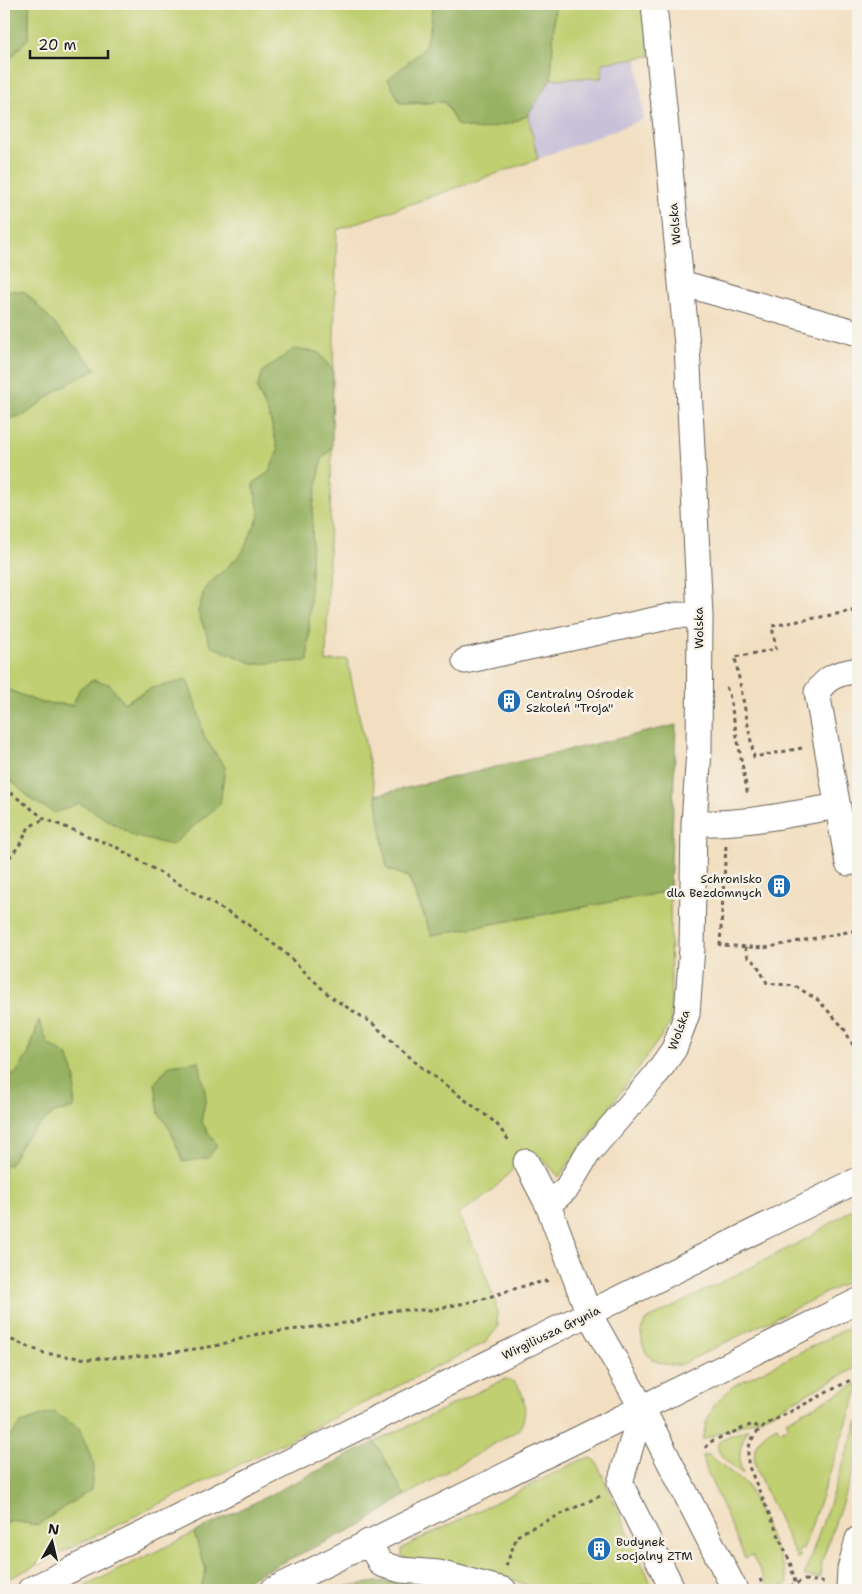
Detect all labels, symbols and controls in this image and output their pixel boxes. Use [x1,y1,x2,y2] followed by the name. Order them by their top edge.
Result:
[30,28,108,60] scale bar
[38,35,77,55] text: 20 m
[665,202,685,245] street label: Wolska
[691,606,707,649] street label: Wolska
[526,686,634,716] place label: Centralny Ośrodek Szkoleń "Troja"
[496,688,522,714] building icon: Centralny Ośrodek Szkoleń "Troja"
[666,871,762,901] place label: Schronisko dla Bezdomnych
[766,873,792,899] building icon: Schronisko dla Bezdomnych
[664,1007,694,1052] street label: Wolska
[499,1302,603,1364] street label: Wirgiliusza Grynia
[28,1516,78,1566] north arrow
[47,1519,61,1539] text: N
[616,1534,693,1564] place label: Budynek socjalny ZTM
[586,1536,612,1562] building icon: Budynek socjalny ZTM

